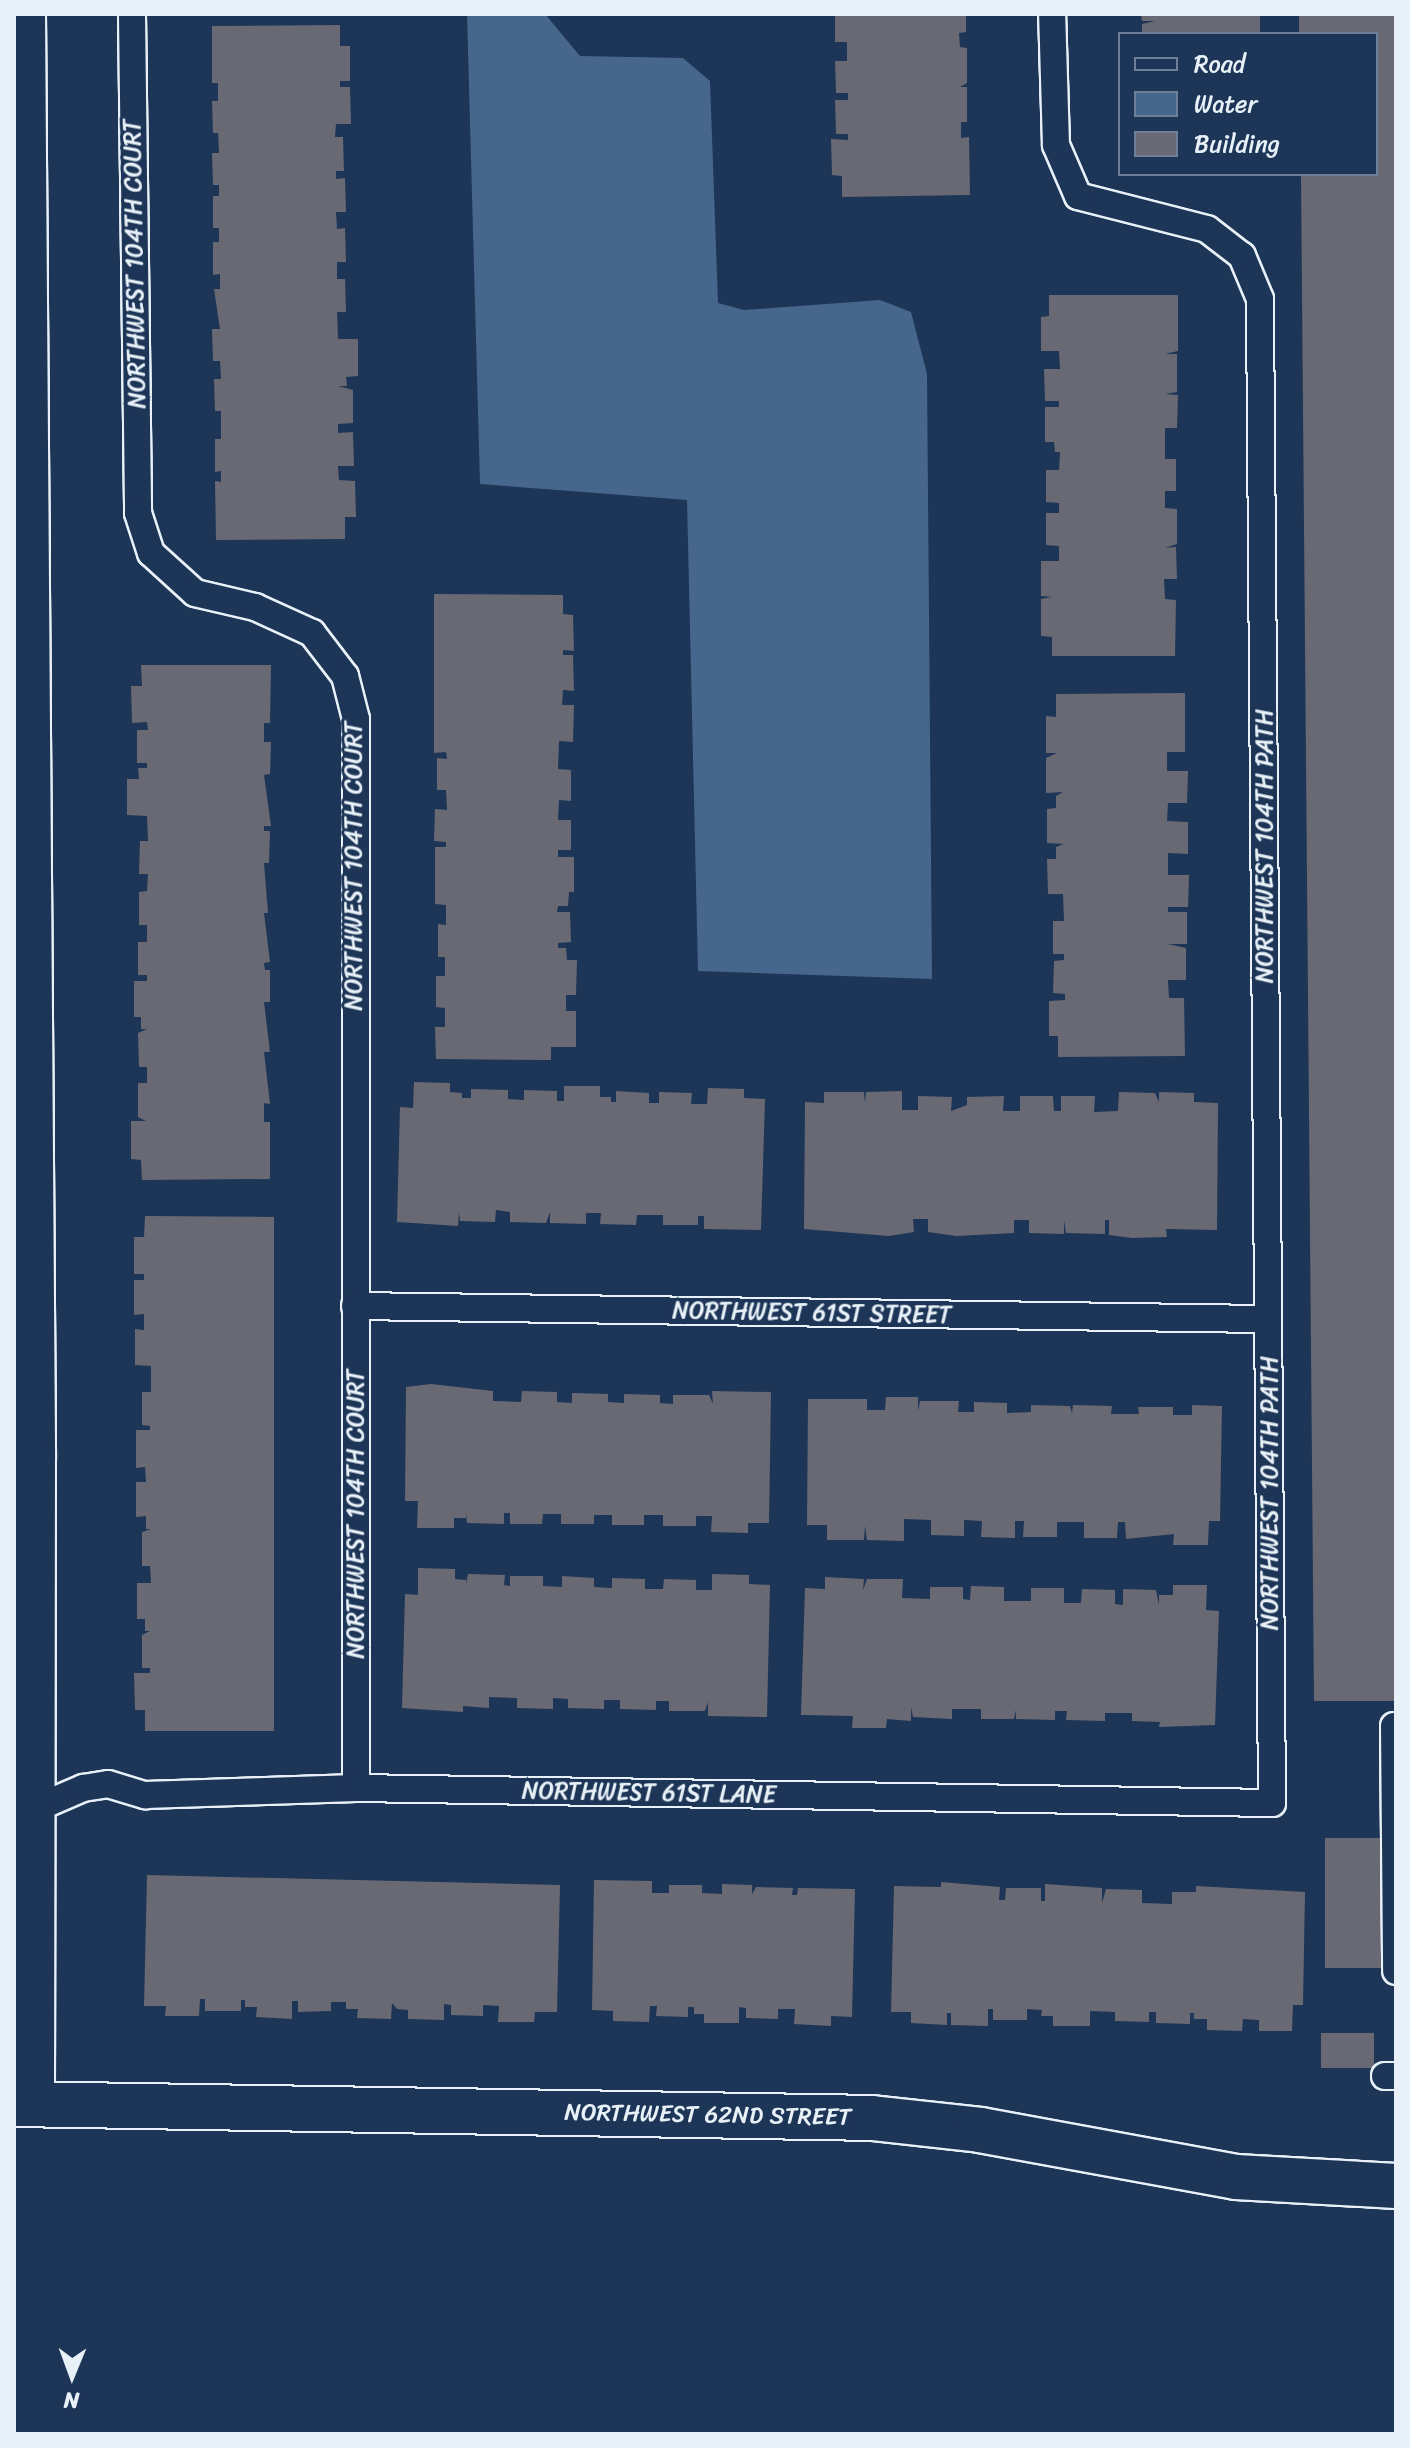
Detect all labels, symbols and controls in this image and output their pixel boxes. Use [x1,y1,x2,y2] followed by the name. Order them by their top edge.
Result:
[1118,32,1378,176] legend
[1194,43,1245,85] text: Road
[1194,83,1257,125] text: Water
[118,119,152,409] street label: NORTHWEST 104TH COURT
[1194,123,1280,165] text: Building
[1251,708,1279,984] street label: NORTHWEST 104TH PATH
[340,721,368,1011] street label: NORTHWEST 104TH COURT
[672,1296,952,1330] street label: NORTHWEST 61ST STREET
[1256,1355,1284,1631] street label: NORTHWEST 104TH PATH
[342,1369,370,1659] street label: NORTHWEST 104TH COURT
[521,1776,777,1810] street label: NORTHWEST 61ST LANE
[564,2098,852,2132] street label: NORTHWEST 62ND STREET
[32,2336,112,2416] north arrow
[64,2381,80,2420] text: N

